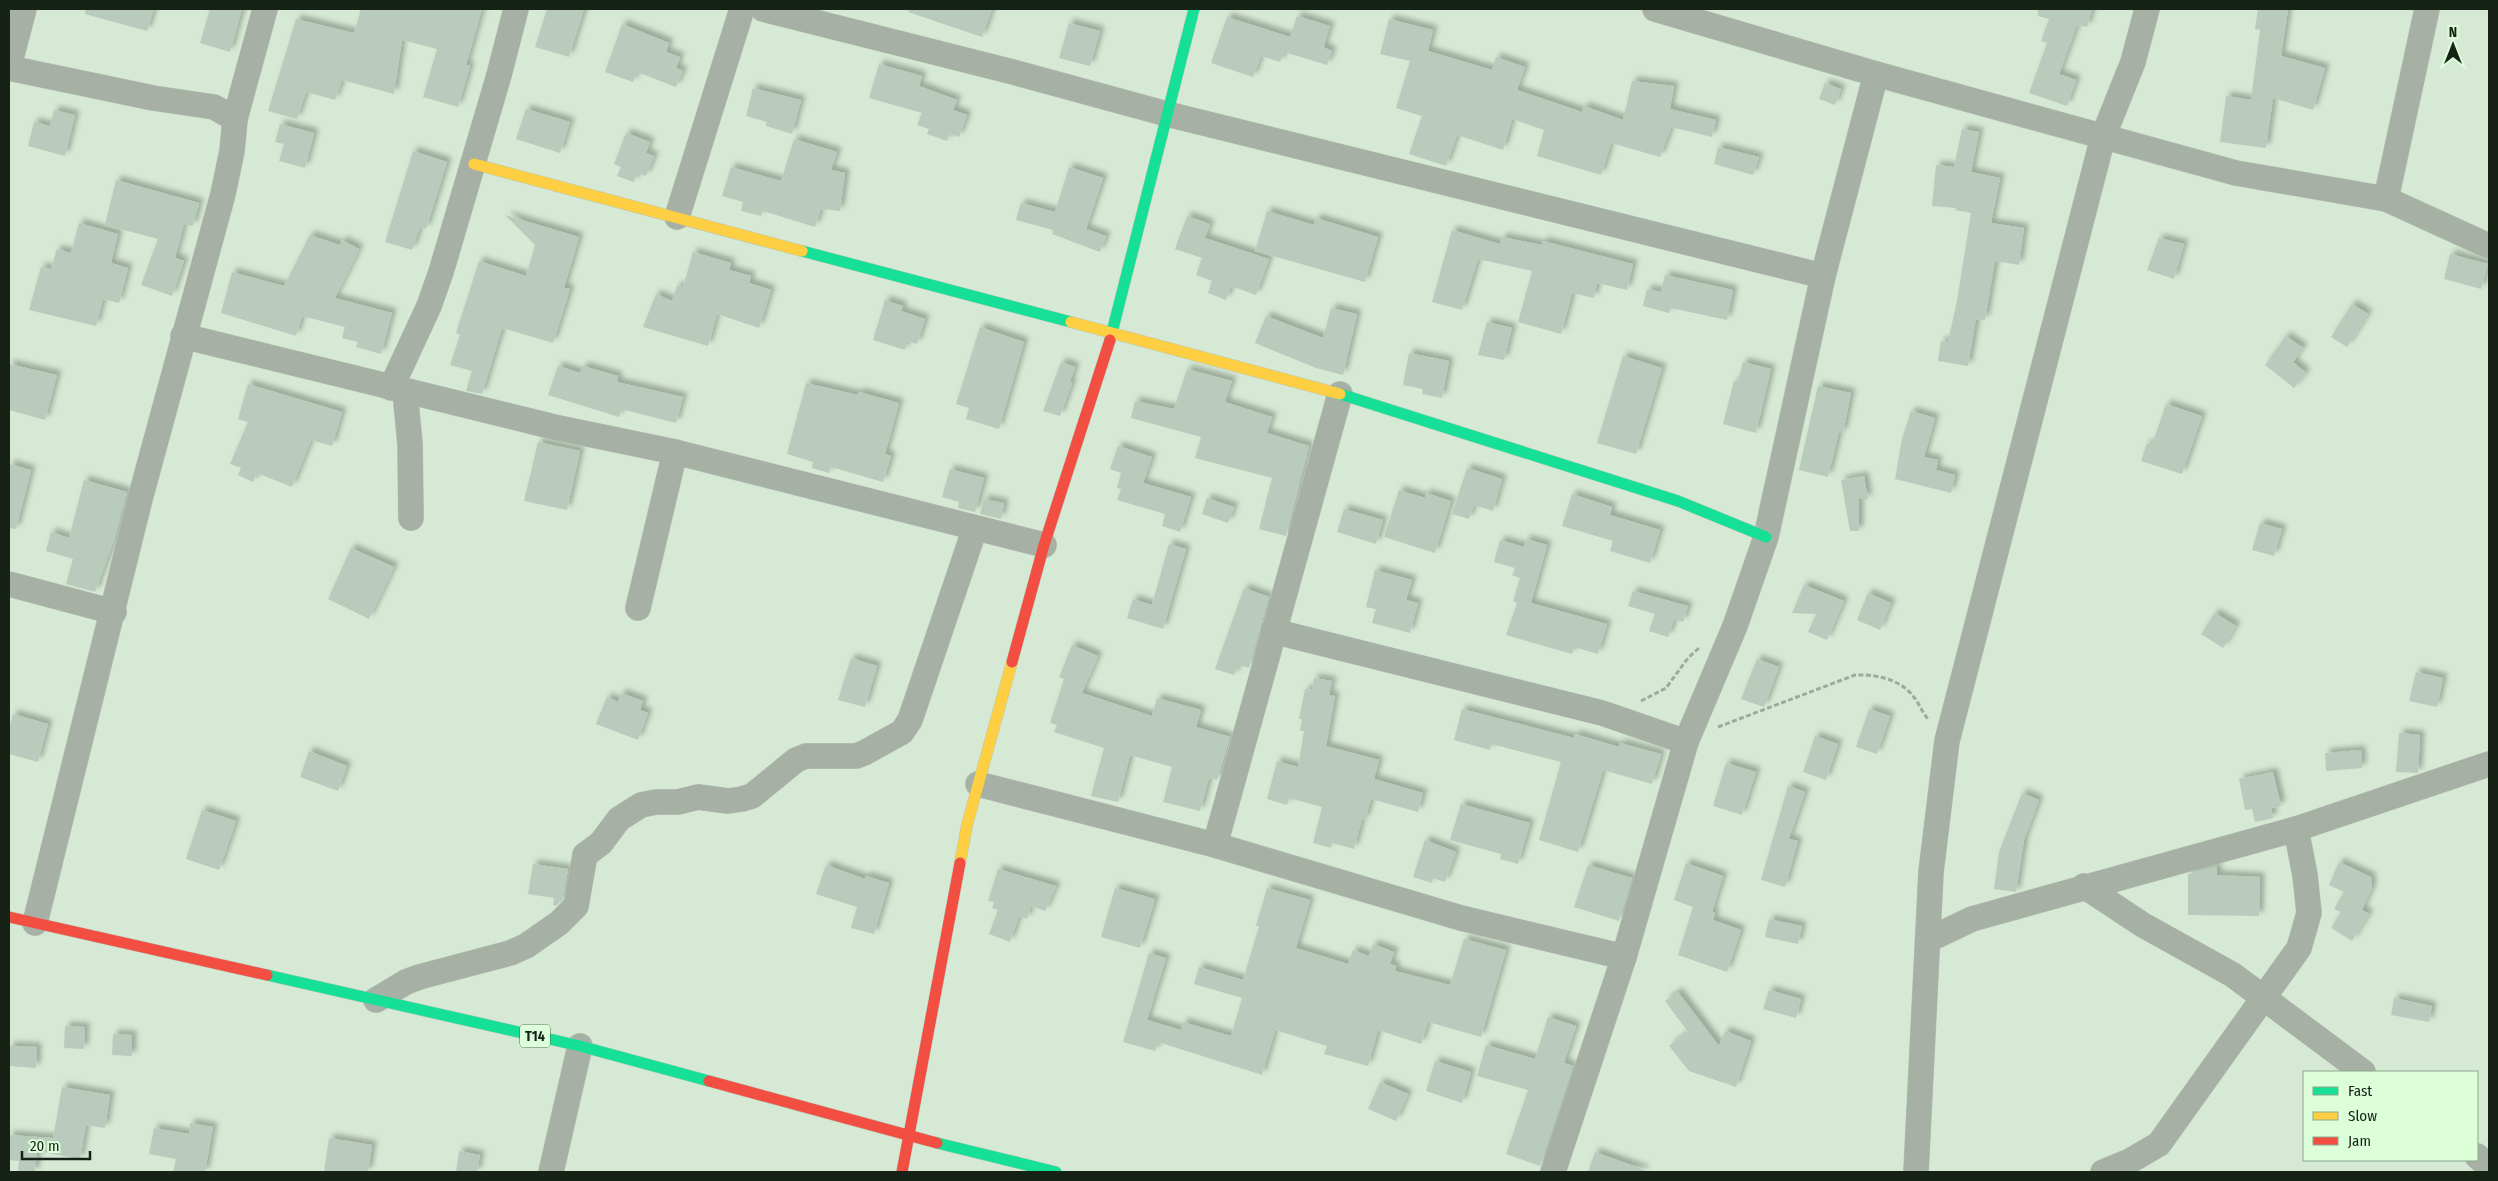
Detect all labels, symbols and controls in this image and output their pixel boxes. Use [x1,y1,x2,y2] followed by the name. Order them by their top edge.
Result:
[2428,20,2478,70] north arrow
[2449,24,2457,41] text: N
[520,1024,550,1048] road number: T14
[2303,1071,2478,1161] legend
[2348,1082,2372,1100] text: Fast
[2348,1107,2377,1125] text: Slow
[22,1128,90,1160] scale bar
[2348,1132,2371,1150] text: Jam
[30,1137,60,1155] text: 20 m

